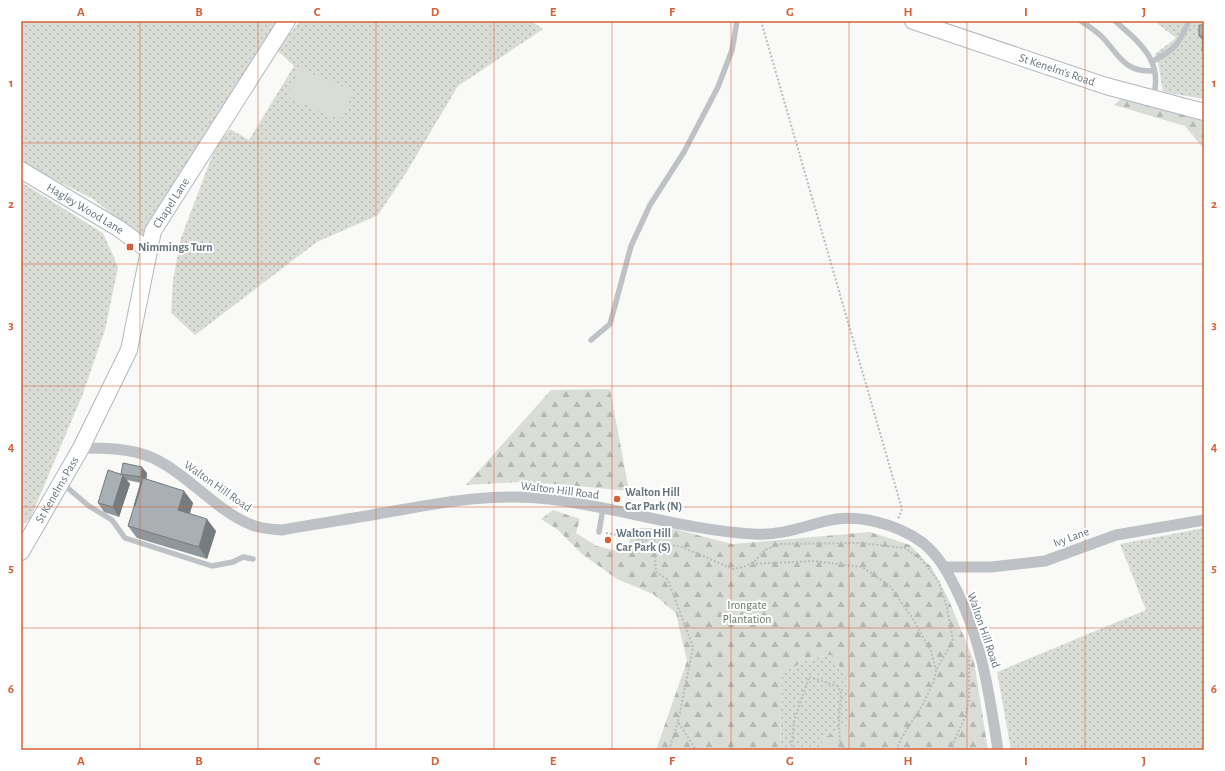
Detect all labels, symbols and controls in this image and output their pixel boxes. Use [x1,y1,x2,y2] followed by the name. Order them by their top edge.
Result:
[77,6,85,19] text: A
[195,6,203,19] text: B
[314,6,321,19] text: C
[431,6,440,19] text: D
[550,6,557,19] text: E
[669,6,676,19] text: F
[786,6,794,19] text: G
[903,6,913,19] text: H
[1024,6,1028,19] text: I
[1142,6,1146,19] text: J
[1018,51,1097,88] street label: St Kenelm's Road
[9,77,13,90] text: 1
[1212,77,1216,90] text: 1
[151,176,191,230] street label: Chapel Lane
[45,181,126,236] street label: Hagley Wood Lane
[8,198,14,211] text: 2
[1211,198,1217,211] text: 2
[138,241,213,253] place label: Nimmings Turn
[125,242,135,252] marker: Nimmings Turn
[8,319,14,332] text: 3
[1211,319,1217,332] text: 3
[8,441,15,454] text: 4
[1211,441,1218,454] text: 4
[33,454,81,525] street label: St Kenelms Pass
[182,458,254,514] street label: Walton Hill Road
[520,479,600,501] street label: Walton Hill Road
[625,486,682,513] place label: Walton Hill Car Park (N)
[612,494,622,504] marker: Walton Hill Car Park (N)
[1051,525,1091,550] street label: Ivy Lane
[616,527,671,554] place label: Walton Hill Car Park (S)
[603,535,613,545] marker: Walton Hill Car Park (S)
[8,562,14,575] text: 5
[1211,562,1217,575] text: 5
[965,591,1003,669] street label: Walton Hill Road
[723,599,771,625] park label: Irongate Plantation
[8,683,14,696] text: 6
[1211,683,1217,696] text: 6
[77,755,85,768] text: A
[195,755,203,768] text: B
[314,755,321,768] text: C
[431,755,440,768] text: D
[550,755,557,768] text: E
[669,755,676,768] text: F
[786,755,794,768] text: G
[903,755,913,768] text: H
[1024,755,1028,768] text: I
[1142,755,1146,768] text: J

